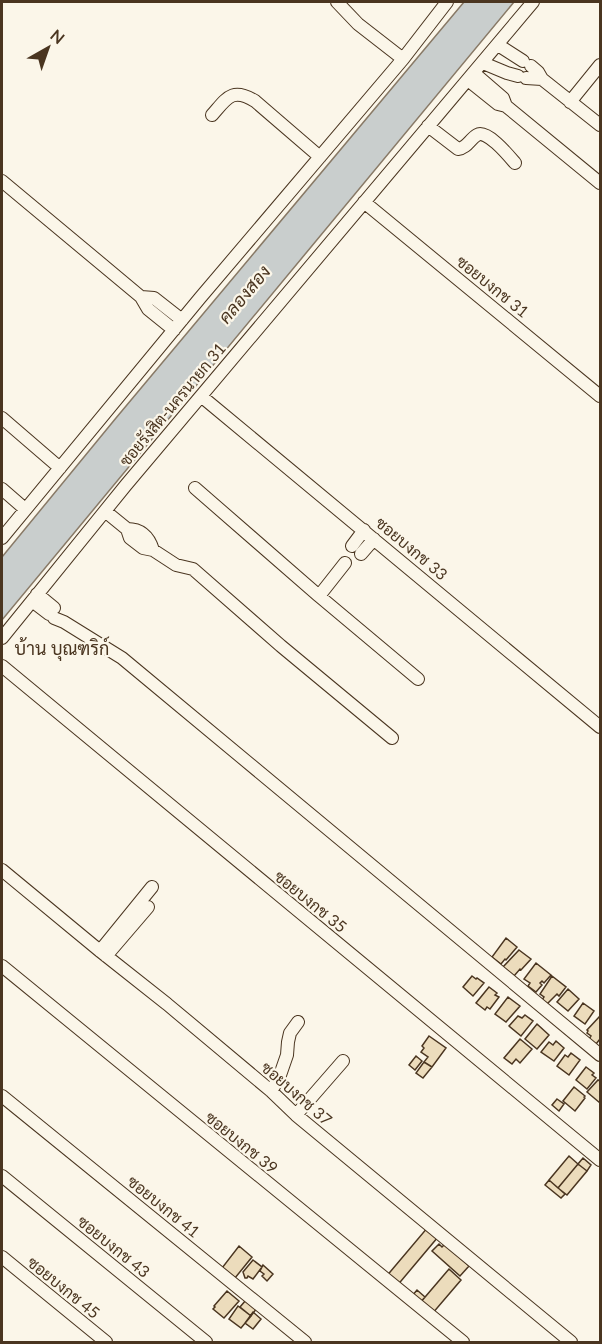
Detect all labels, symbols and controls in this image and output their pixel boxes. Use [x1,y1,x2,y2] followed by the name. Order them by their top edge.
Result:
[18,18,78,78] north arrow
[47,25,69,47] text: N
[453,251,533,321] street label: ซอยบงกช 31
[213,260,275,328] water label: คลองสอง
[115,339,229,469] street label: ซอยรังสิต-นครนายก 31
[372,513,452,583] street label: ซอยบงกช 33
[15,636,109,661] district label: บ้าน บุณฑริก์
[271,866,351,936] street label: ซอยบงกช 35
[258,1057,336,1129] street label: ซอยบงกช 37
[202,1107,282,1177] street label: ซอยบงกช 39
[124,1171,204,1241] street label: ซอยบงกช 41
[74,1211,154,1281] street label: ซอยบงกช 43
[24,1252,104,1322] street label: ซอยบงกช 45

